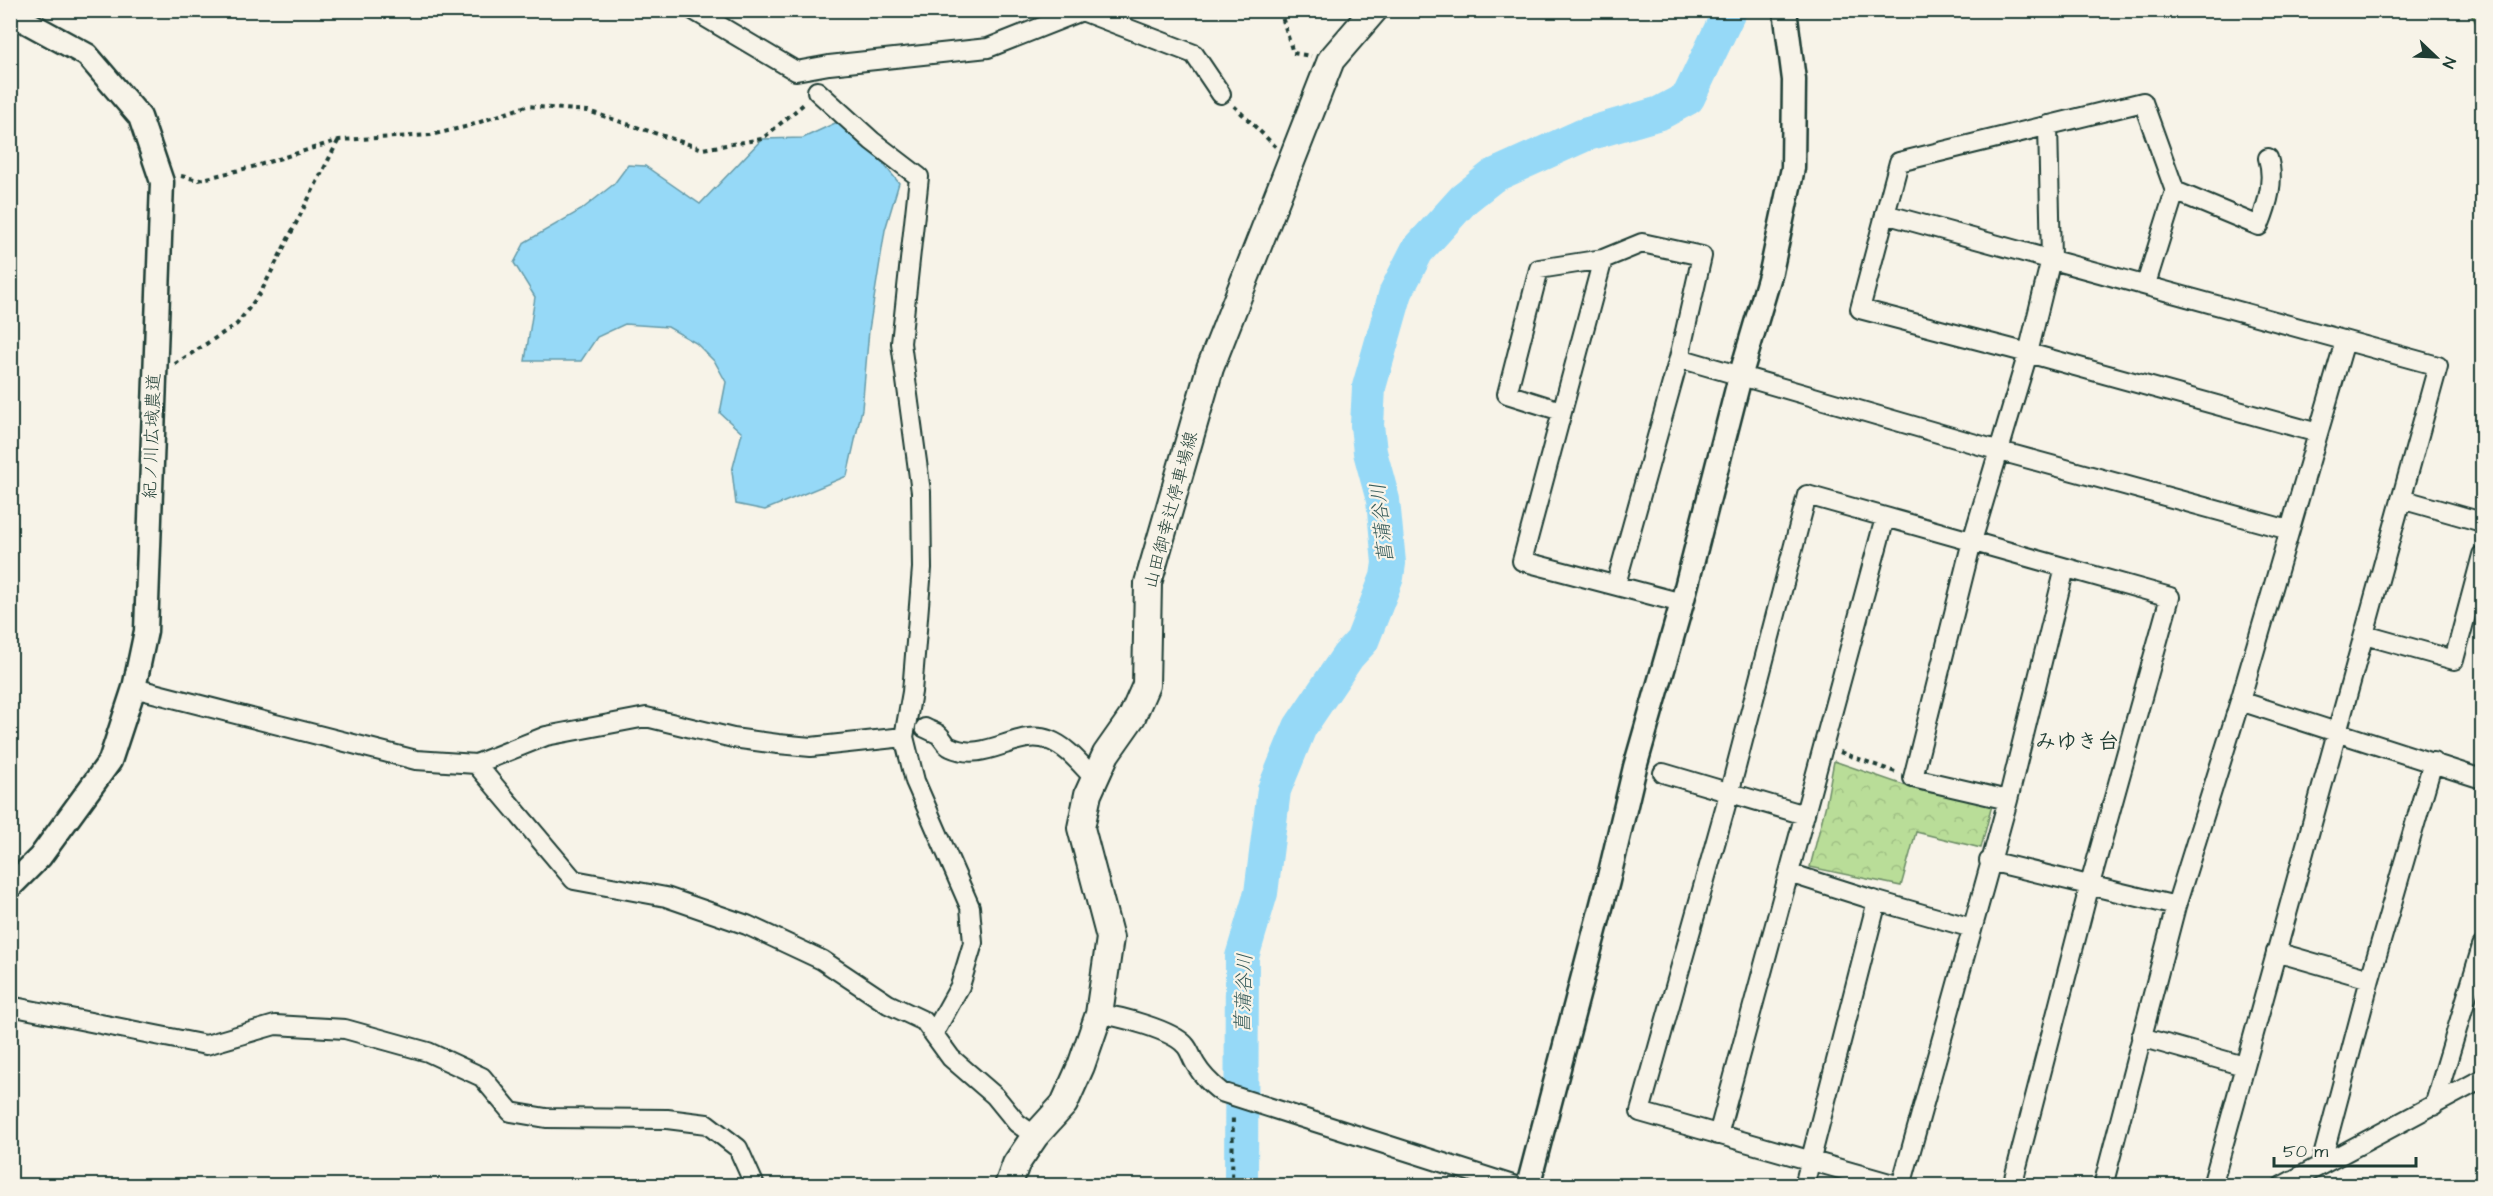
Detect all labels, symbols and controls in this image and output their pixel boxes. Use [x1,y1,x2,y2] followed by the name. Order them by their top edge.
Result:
[2406,27,2466,87] north arrow
[2437,54,2461,71] text: N
[137,373,167,499] street label: 紀ノ川広域農道
[1138,429,1204,591] street label: 山田御幸辻停車場線
[1364,482,1400,564] water label: 菖蒲谷川
[2035,727,2119,756] district label: みゆき台
[1229,953,1259,1033] water label: 菖蒲谷川
[2274,1130,2416,1168] scale bar
[2283,1139,2328,1164] text: 50 m

